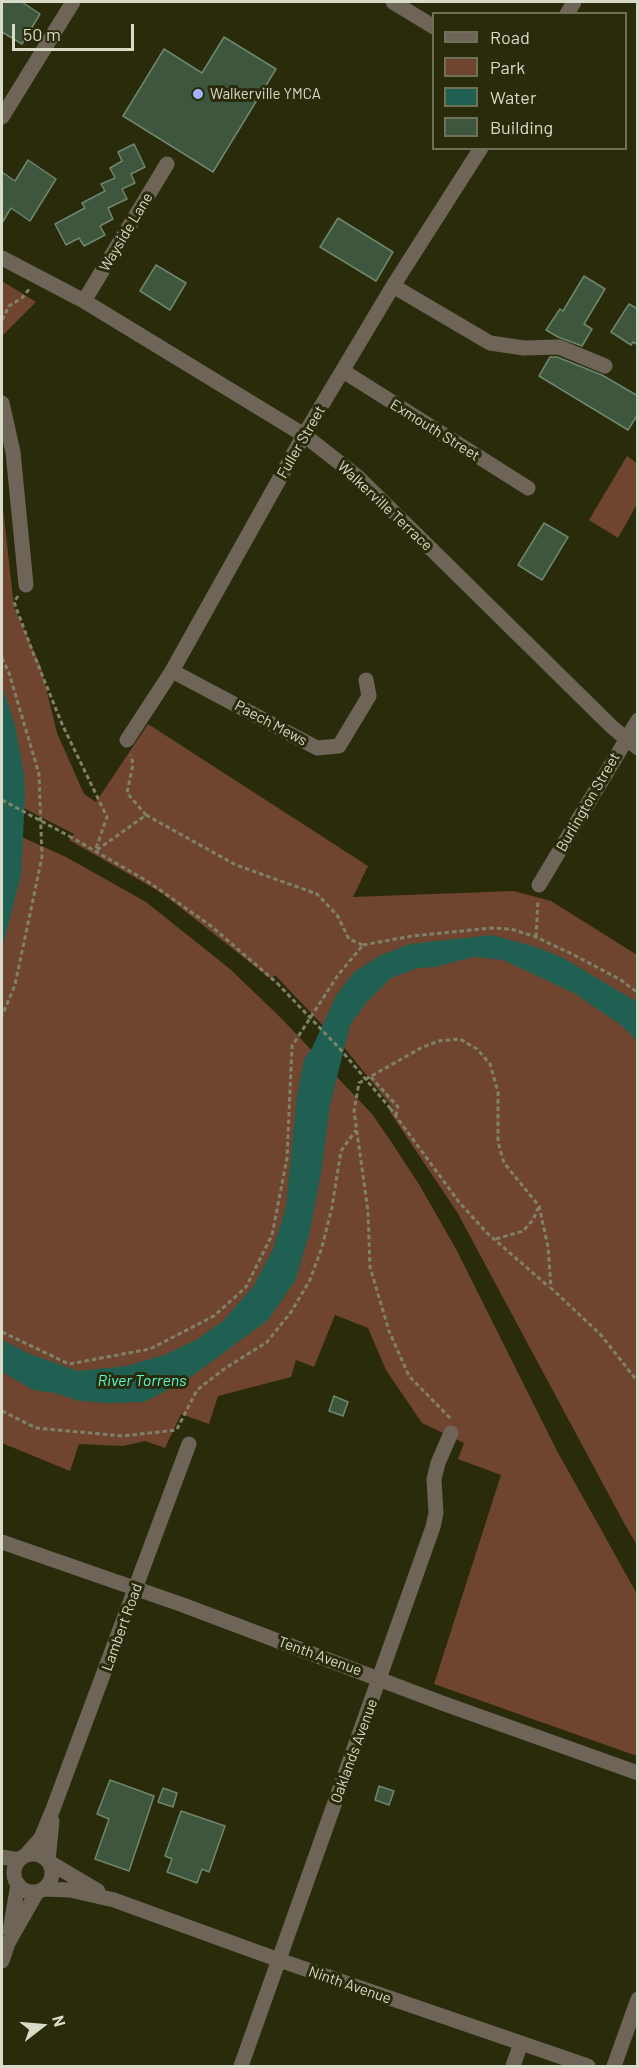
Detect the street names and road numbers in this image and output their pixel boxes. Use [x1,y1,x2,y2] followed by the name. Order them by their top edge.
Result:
[95,189,157,275] street label: Wayside Lane
[387,395,483,465] street label: Exmouth Street
[273,403,329,481] street label: Fuller Street
[334,457,436,555] street label: Walkerville Terrace
[232,696,310,750] street label: Paech Mews
[552,749,624,855] street label: Burlington Street
[98,1581,146,1673] street label: Lambert Road
[276,1633,364,1679] street label: Tenth Avenue
[327,1696,381,1806] street label: Oaklands Avenue
[306,1962,394,2008] street label: Ninth Avenue

